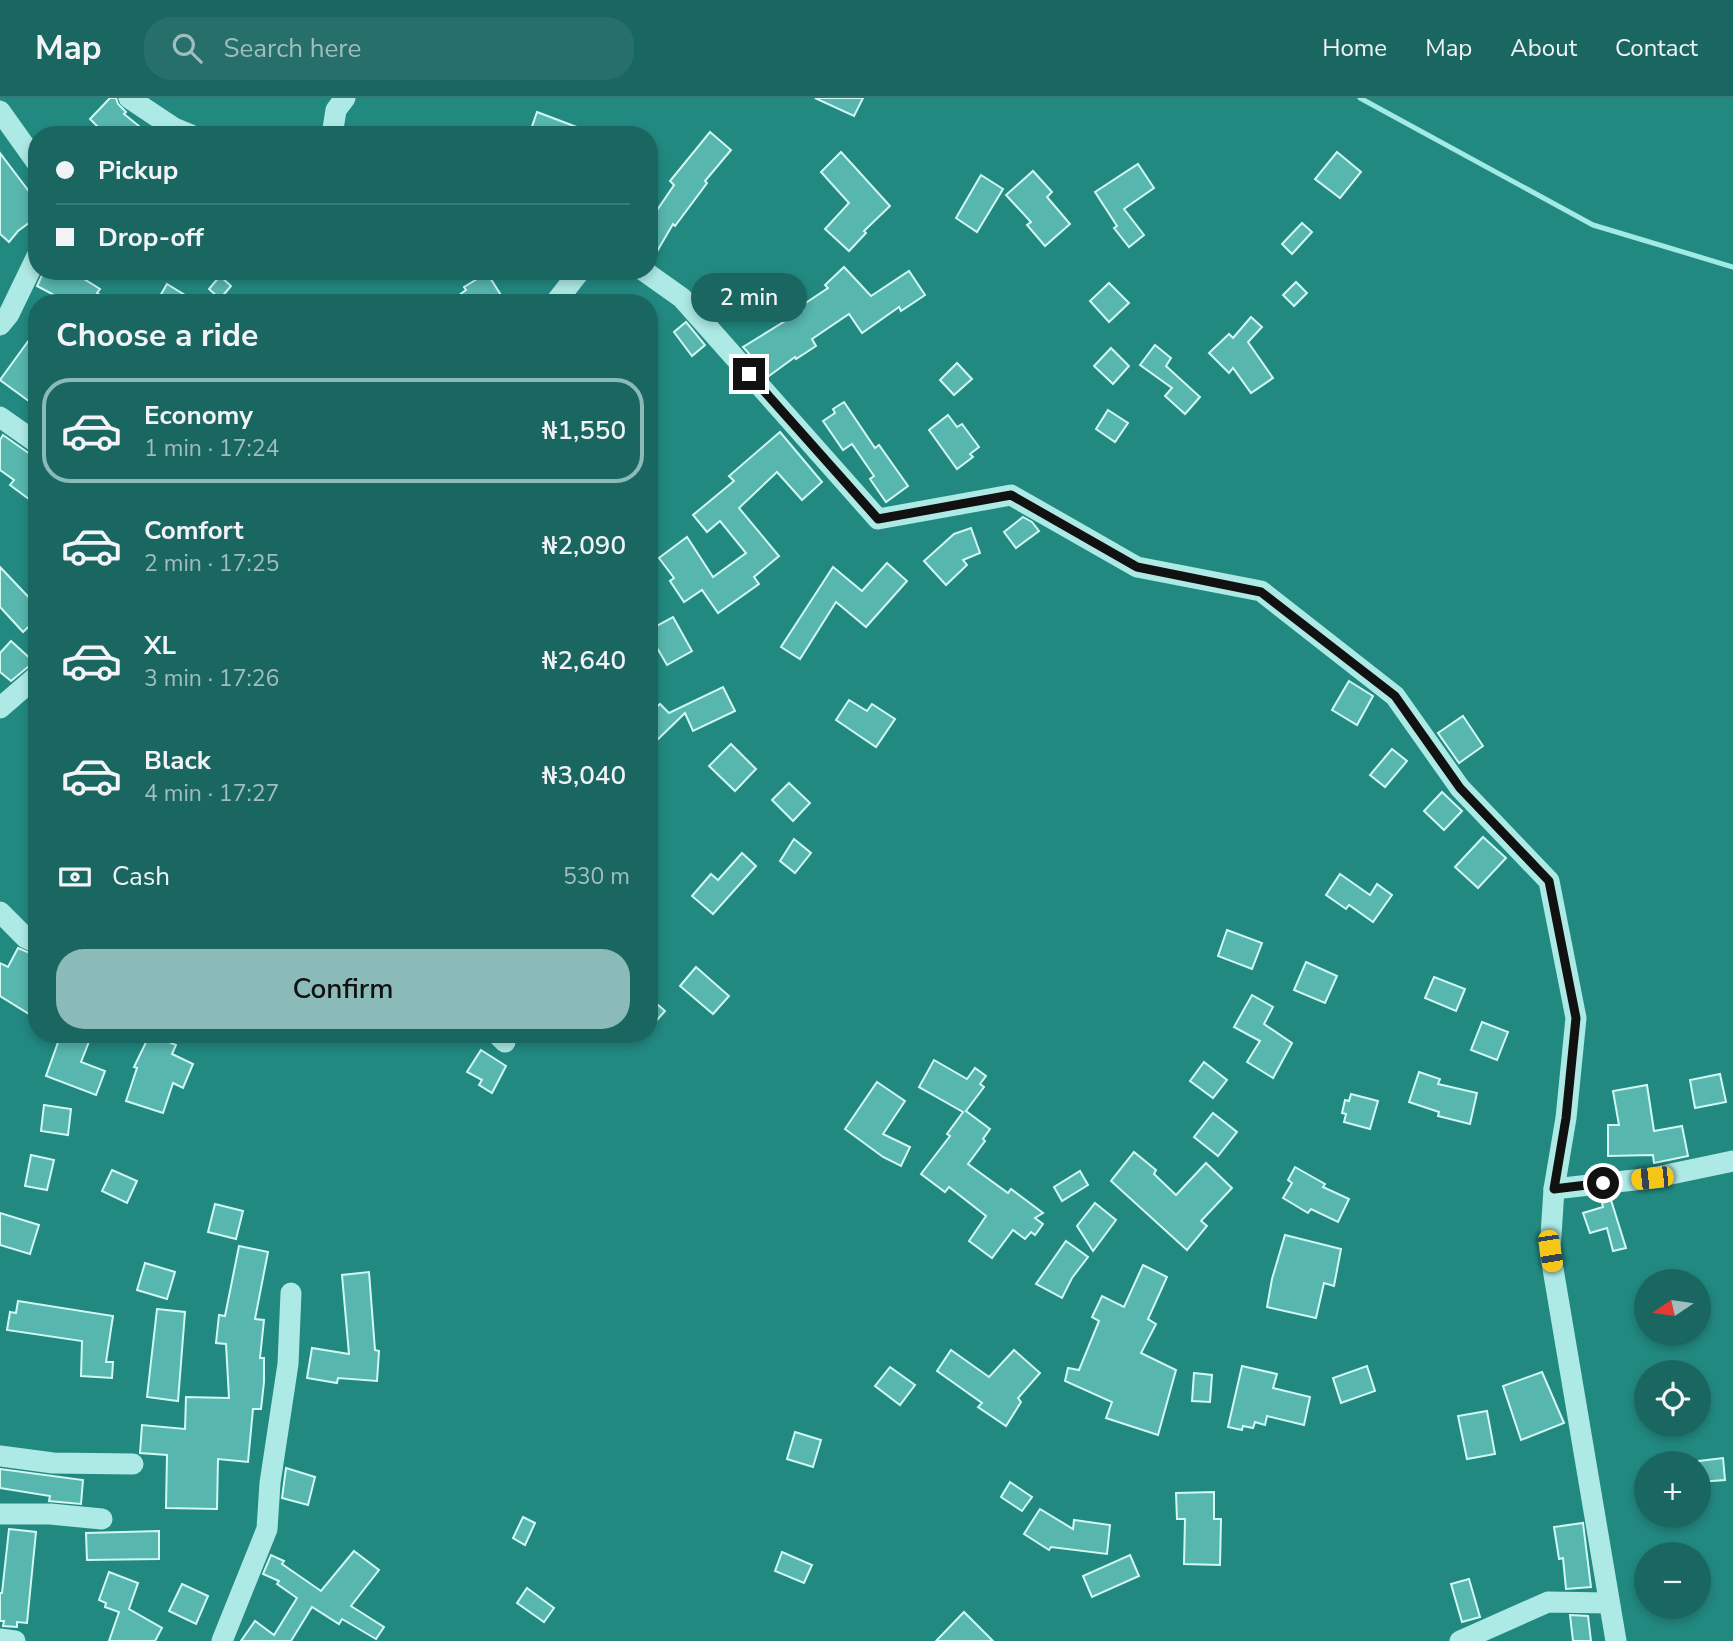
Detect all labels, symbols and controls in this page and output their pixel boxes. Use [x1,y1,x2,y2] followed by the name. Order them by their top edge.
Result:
[144,17,634,80] search box
[35,26,102,71] text: Map
[168,29,206,67] icon: search
[224,31,361,66] text: Search here
[1322,32,1387,64] text: Home
[1425,32,1472,64] text: Map
[1510,32,1577,64] text: About
[1615,32,1698,64] text: Contact
[98,153,178,188] text: Pickup
[98,220,204,255] text: Drop-off
[691,272,807,322] callout: 2 min
[720,282,778,313] text: 2 min
[56,314,258,357] text: Choose a ride
[733,358,765,390] route end
[144,398,253,433] text: Economy
[60,399,123,462] icon: car
[542,413,626,448] text: ₦1,550
[144,433,279,464] text: 1 min · 17:24
[144,513,244,548] text: Comfort
[60,514,123,577] icon: car
[542,528,626,563] text: ₦2,090
[144,548,279,579] text: 2 min · 17:25
[144,628,176,663] text: XL
[60,629,123,692] icon: car
[542,643,626,678] text: ₦2,640
[144,663,279,694] text: 3 min · 17:26
[144,743,211,778] text: Black
[60,744,123,807] icon: car
[542,758,626,793] text: ₦3,040
[144,778,279,809] text: 4 min · 17:27
[56,858,94,896] icon: cash
[112,859,170,894] text: Cash
[563,861,630,892] text: 530 m
[56,949,630,1029] button: Confirm
[1631,1165,1674,1191] car
[1587,1167,1619,1199] route start
[1537,1229,1564,1273] car
[1634,1269,1712,1346] north arrow
[1634,1269,1711,1619] map controls
[1634,1360,1711,1437] button: locate
[1634,1451,1711,1528] button: +
[1634,1542,1711,1619] button: −

